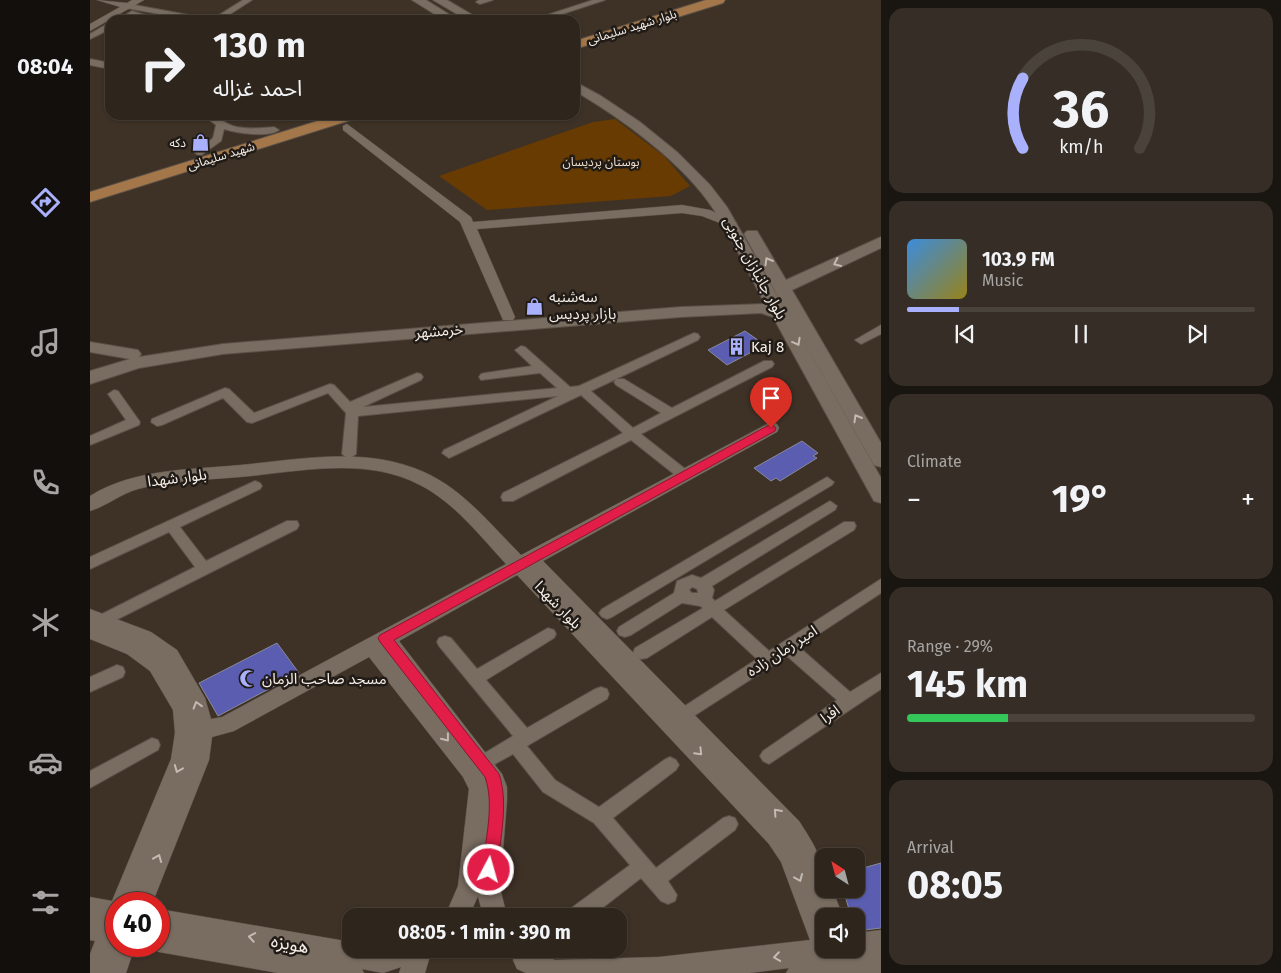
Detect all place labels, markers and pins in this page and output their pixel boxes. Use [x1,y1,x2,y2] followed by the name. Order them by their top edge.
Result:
[190,133,210,153] shop icon: دکه
[169,136,186,150] place label: دکه
[549,288,616,324] place label: سه‌شنبه بازار پردیس
[525,296,545,316] shop icon: سه‌شنبه بازار پردیس
[727,337,747,357] building icon: Kaj 8
[751,338,784,356] place label: Kaj 8
[750,377,792,428] pin
[238,669,258,689] mosque icon: مسجد صاحب الزمان
[262,670,387,688] place label: مسجد صاحب الزمان

